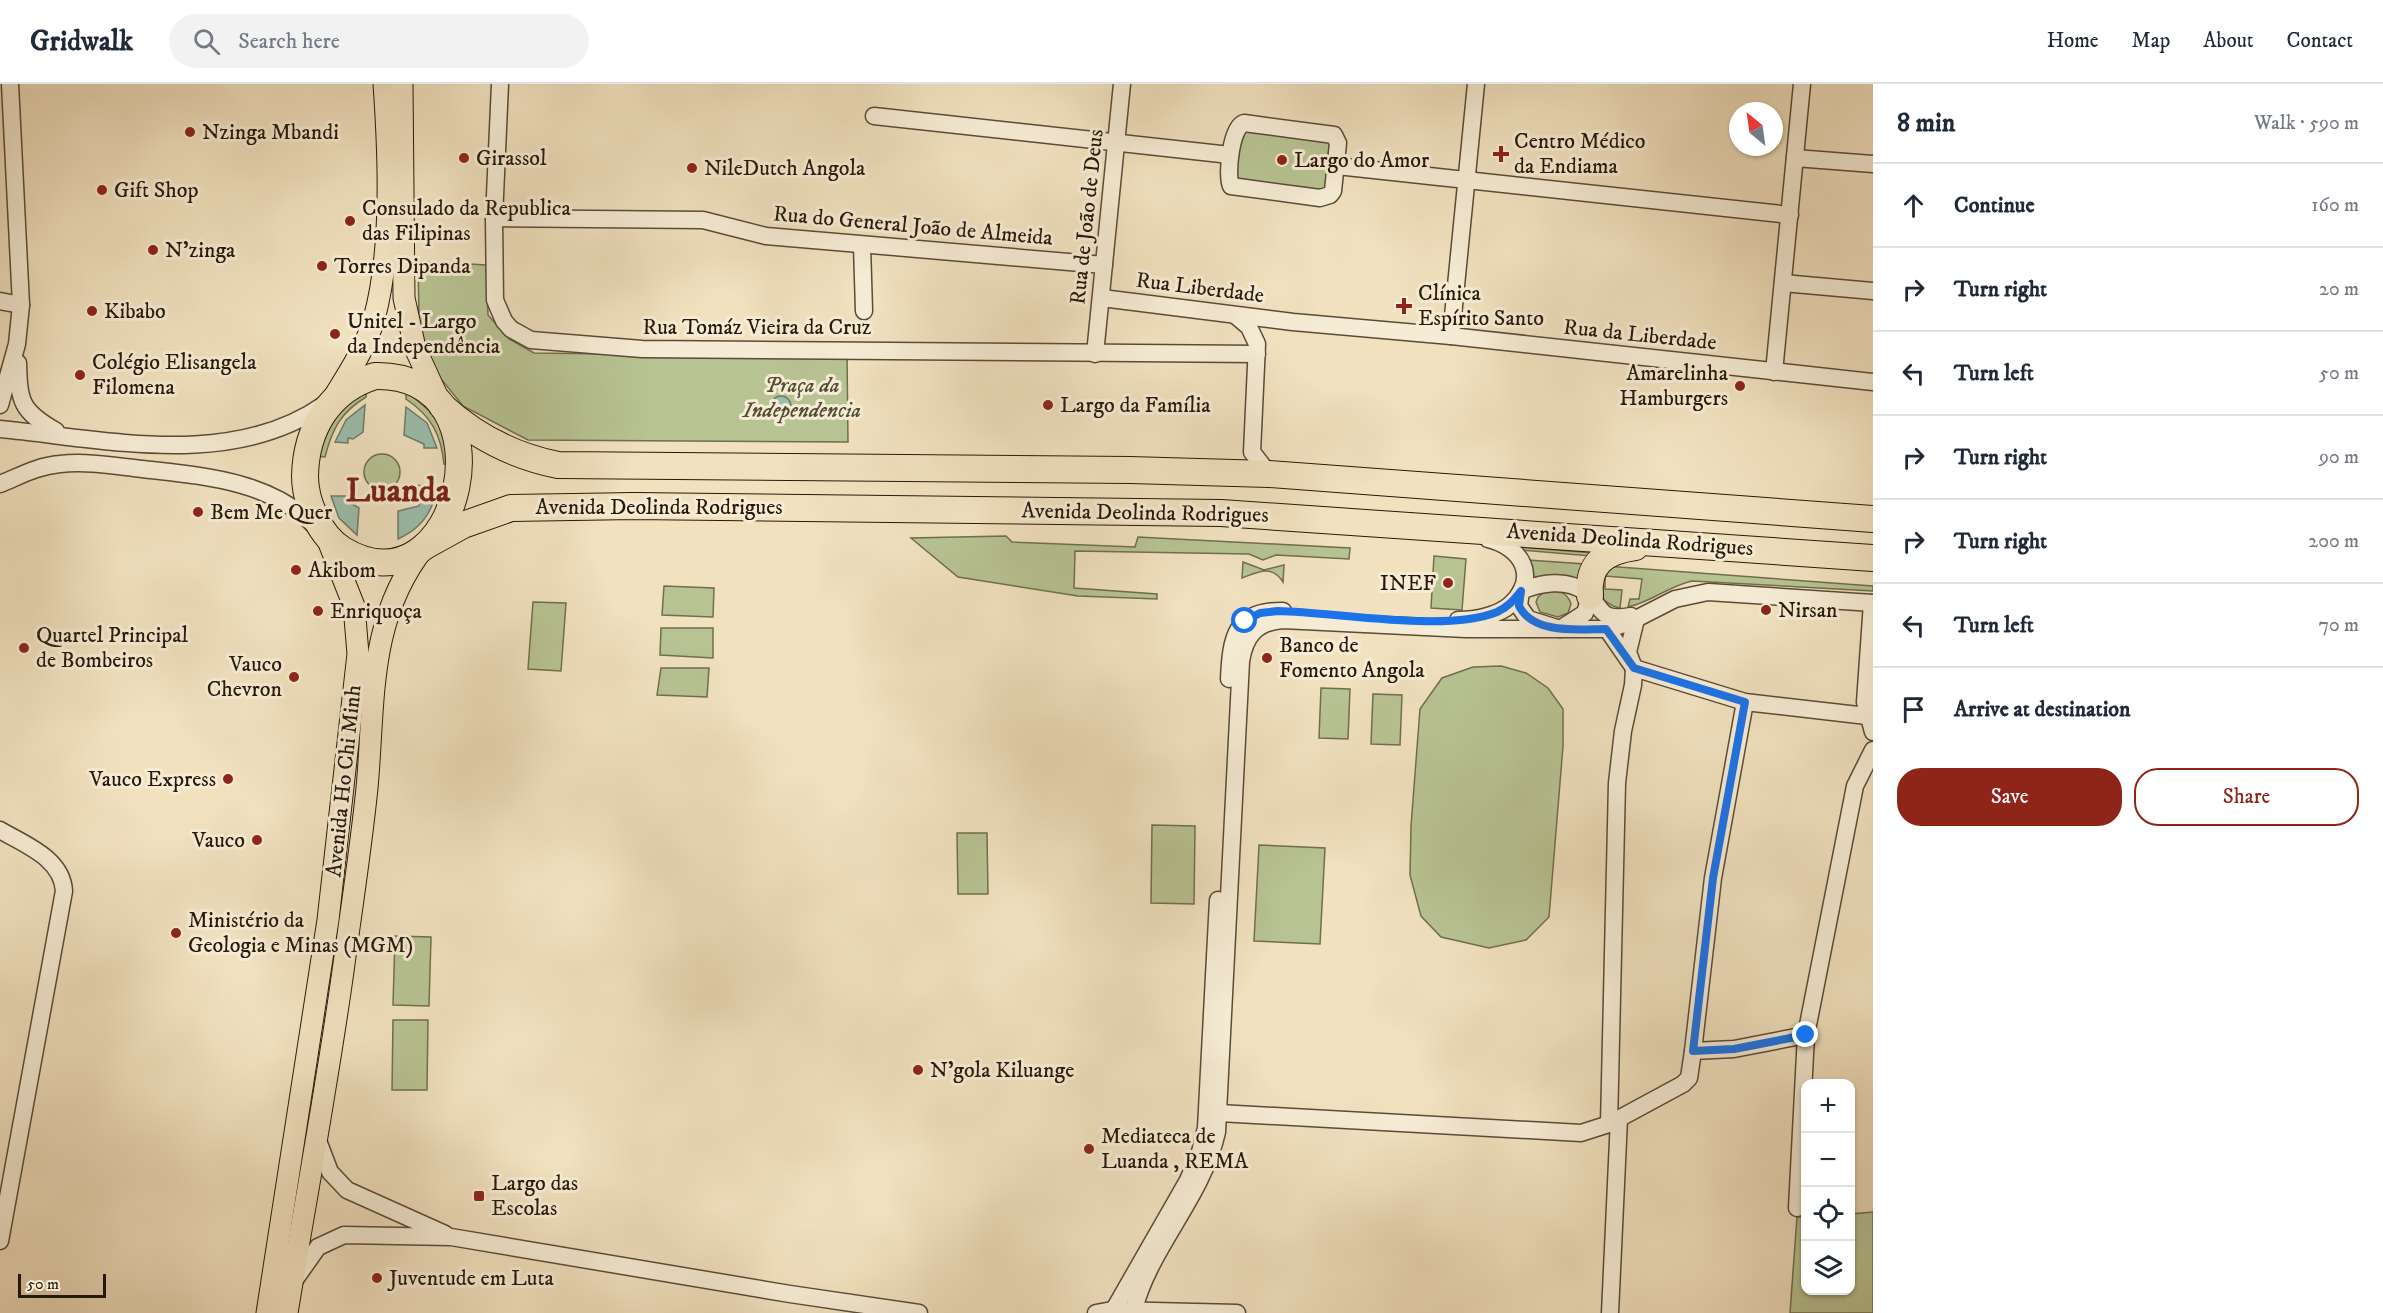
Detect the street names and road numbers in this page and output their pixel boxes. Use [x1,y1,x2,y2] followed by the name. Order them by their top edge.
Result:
[1064,128,1110,306] street label: Rua de João de Deus
[772,200,1054,252] street label: Rua do General João de Almeida
[1134,267,1266,309] street label: Rua Liberdade
[643,314,872,341] street label: Rua Tomáz Vieira da Cruz
[1562,314,1718,356] street label: Rua da Liberdade
[535,494,783,521] street label: Avenida Deolinda Rodrigues
[1021,497,1269,529] street label: Avenida Deolinda Rodrigues
[1506,518,1754,562] street label: Avenida Deolinda Rodrigues
[320,683,368,879] street label: Avenida Ho Chi Minh

